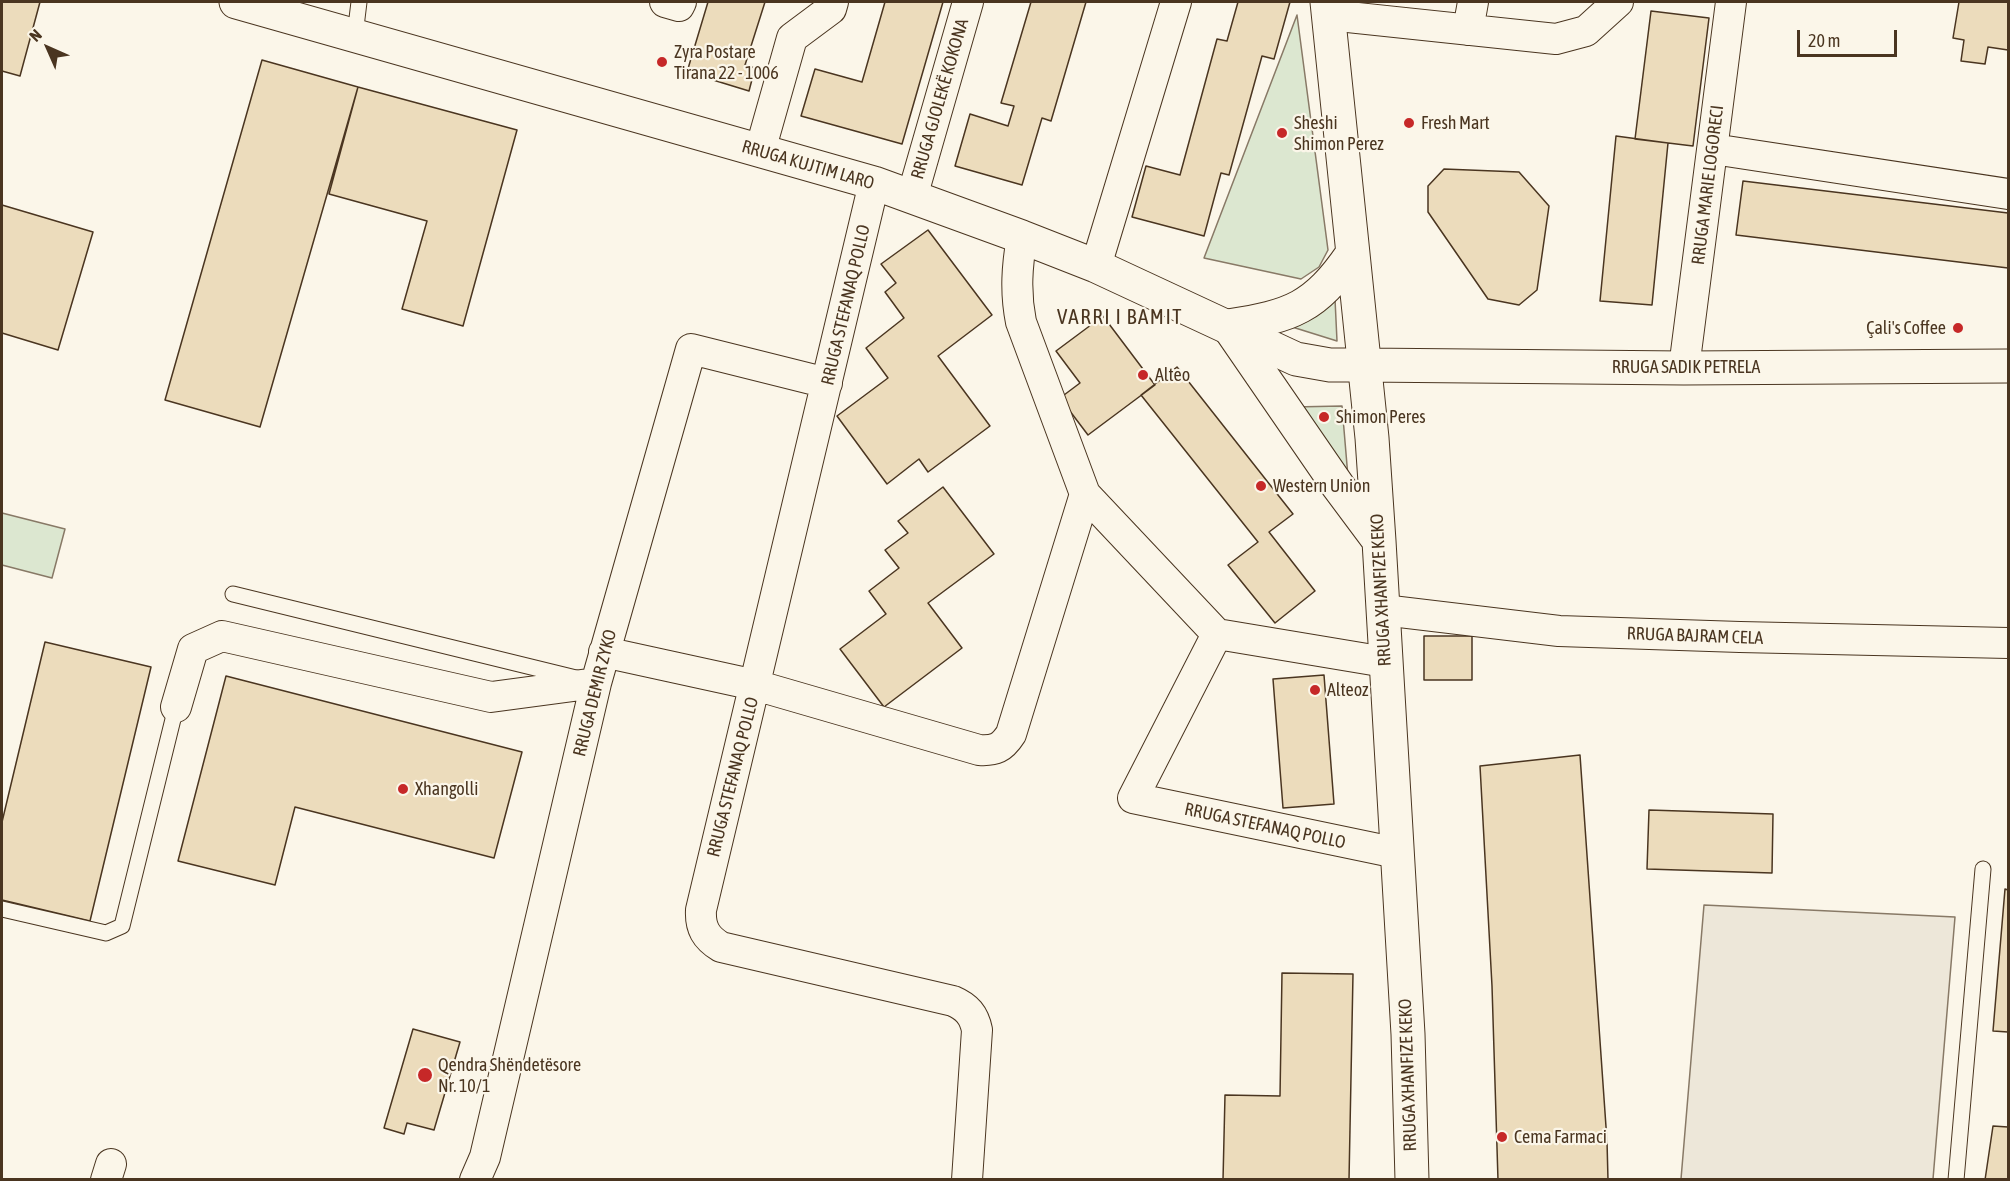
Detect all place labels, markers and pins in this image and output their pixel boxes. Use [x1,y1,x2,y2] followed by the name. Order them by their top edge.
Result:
[674,41,779,84] place label: Zyra Postare Tirana 22 - 1006
[655,55,669,69] marker: Zyra Postare Tirana 22 - 1006
[1294,112,1384,154] place label: Sheshi Shimon Perez
[1421,112,1490,134] place label: Fresh Mart
[1402,116,1416,130] marker: Fresh Mart
[1275,126,1289,140] marker: Sheshi Shimon Perez
[1866,317,1946,339] place label: Çali's Coffee
[1951,321,1965,335] marker: Çali's Coffee
[1155,364,1190,386] place label: Alteo
[1136,368,1150,382] marker: Alteo
[1336,406,1426,428] place label: Shimon Peres
[1317,410,1331,424] marker: Shimon Peres
[1273,475,1370,497] place label: Western Union
[1254,479,1268,493] marker: Western Union
[1327,679,1368,701] place label: Alteoz
[1308,683,1322,697] marker: Alteoz
[415,778,478,800] place label: Xhangolli
[396,782,410,796] marker: Xhangolli
[438,1054,581,1096] place label: Qendra Shëndetësore Nr. 10/1
[416,1066,434,1084] marker: Qendra Shëndetësore Nr. 10/1
[1514,1126,1607,1148] place label: Cema Farmaci
[1495,1130,1509,1144] marker: Cema Farmaci

